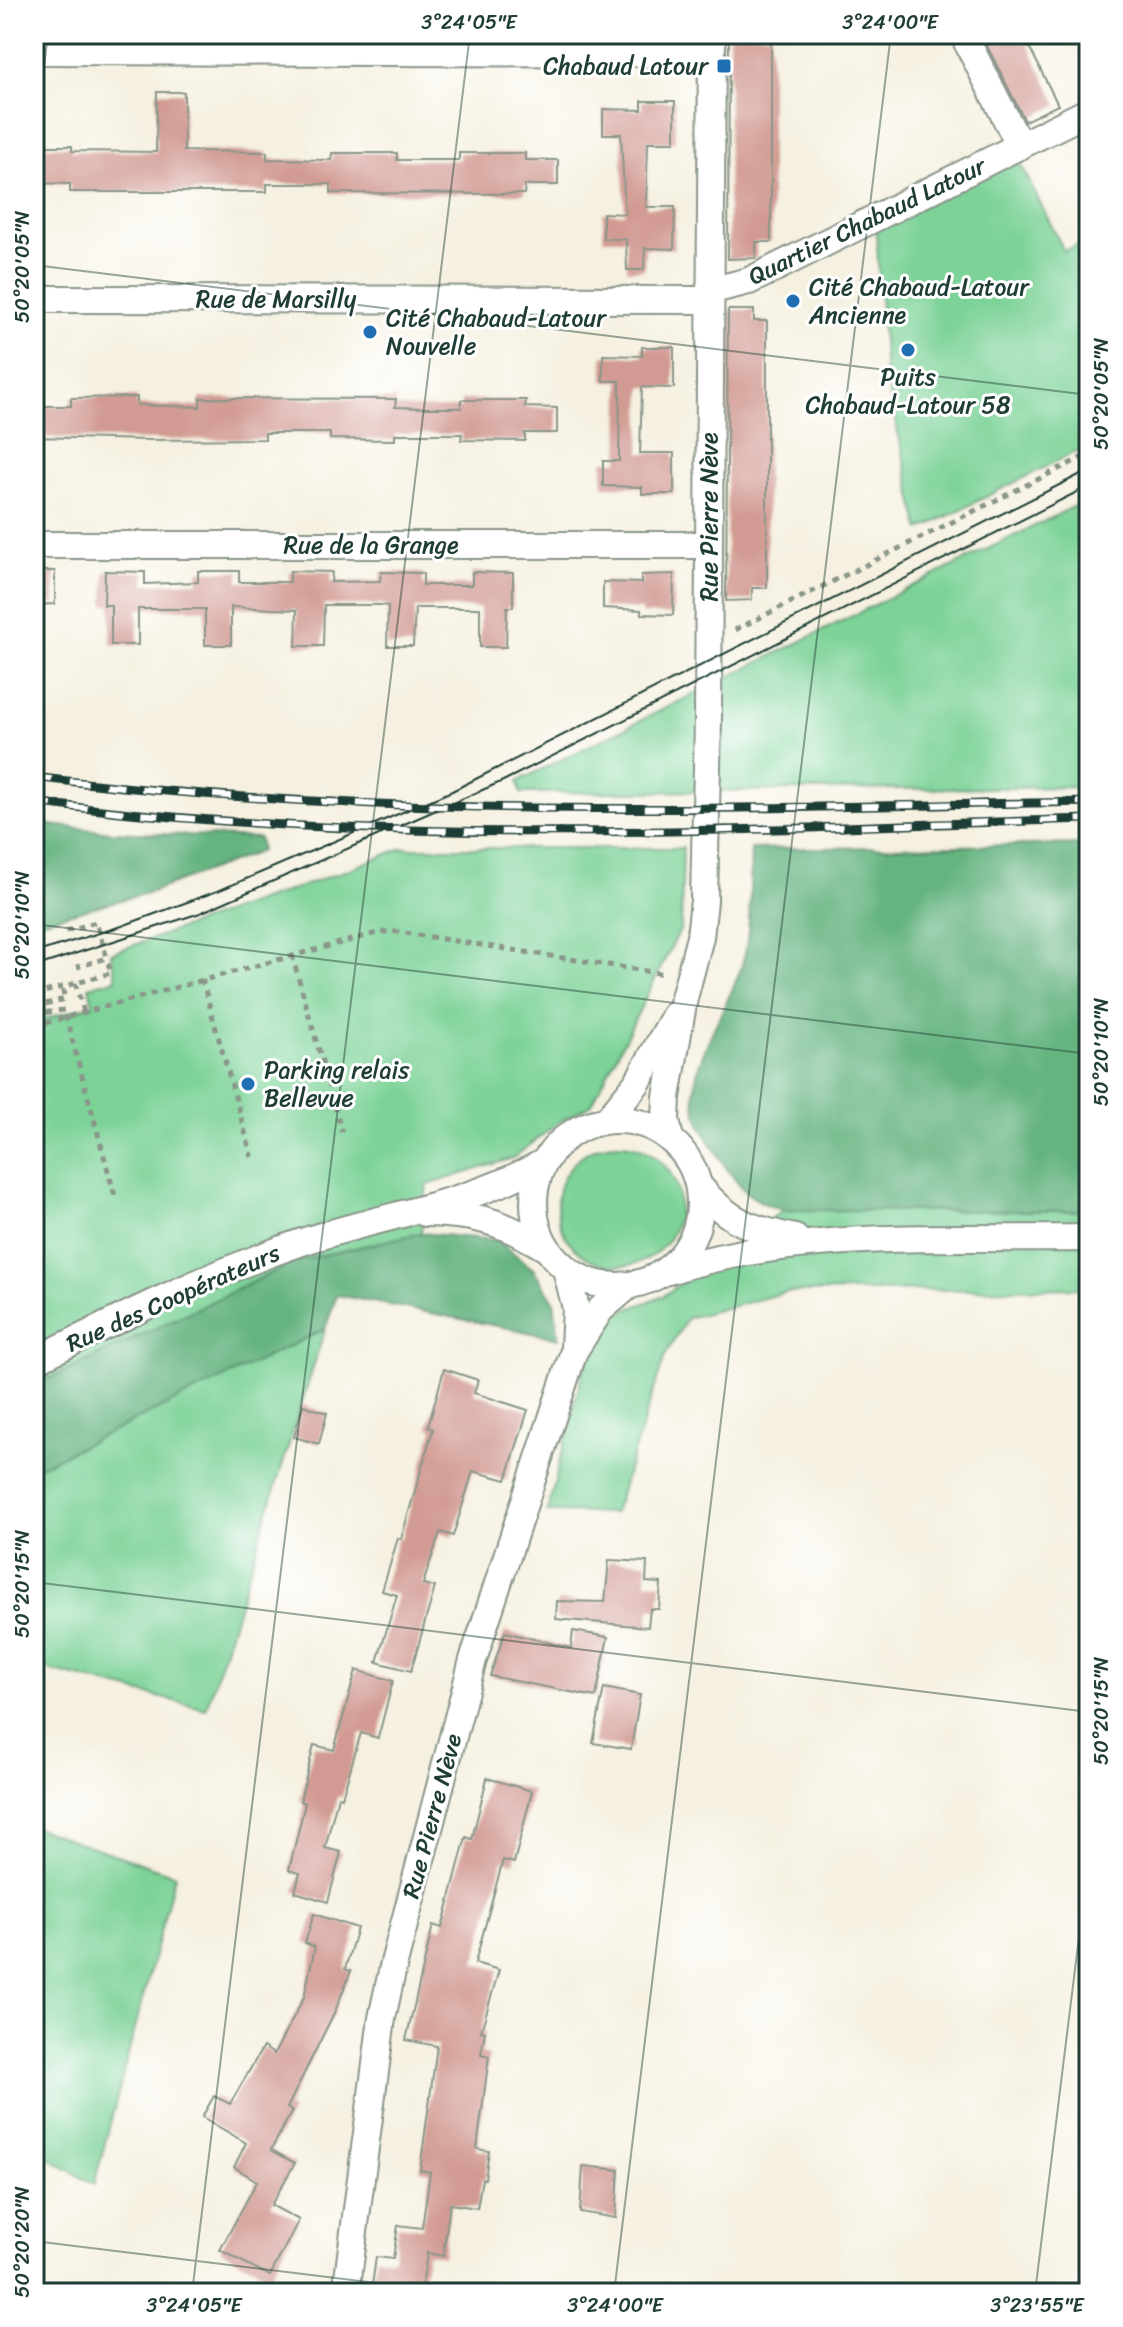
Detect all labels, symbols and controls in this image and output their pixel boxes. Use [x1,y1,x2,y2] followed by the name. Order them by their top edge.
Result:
[421,5,519,40] text: 3°24'05"E
[842,5,940,40] text: 3°24'00"E
[543,45,710,87] place label: Chabaud Latour
[715,57,733,75] marker: Chabaud Latour
[741,144,995,297] street label: Quartier Chabaud Latour
[5,211,40,323] text: 50°20'05"N
[808,266,1030,336] place label: Cité Chabaud-Latour Ancienne
[196,278,357,320] street label: Rue de Marsilly
[784,292,802,310] marker: Cité Chabaud-Latour Ancienne
[386,297,607,367] place label: Cité Chabaud-Latour Nouvelle
[361,323,379,341] marker: Cité Chabaud-Latour Nouvelle
[1084,338,1119,450] text: 50°20'05"N
[899,341,917,359] marker: Puits Chabaud-Latour 58
[805,356,1011,426] place label: Puits Chabaud-Latour 58
[688,432,730,602] street label: Rue Pierre Nève
[283,524,459,566] street label: Rue de la Grange
[5,871,40,979] text: 50°20'10"N
[1084,998,1119,1106] text: 50°20'10"N
[264,1049,410,1119] place label: Parking relais Bellevue
[239,1075,257,1093] marker: Parking relais Bellevue
[59,1232,288,1364] street label: Rue des Coopérateurs
[5,1530,40,1638] text: 50°20'15"N
[1084,1657,1119,1765] text: 50°20'15"N
[390,1729,474,1903] street label: Rue Pierre Nève
[5,2186,40,2298] text: 50°20'20"N
[146,2288,244,2323] text: 3°24'05"E
[567,2288,665,2323] text: 3°24'00"E
[990,2288,1086,2323] text: 3°23'55"E

